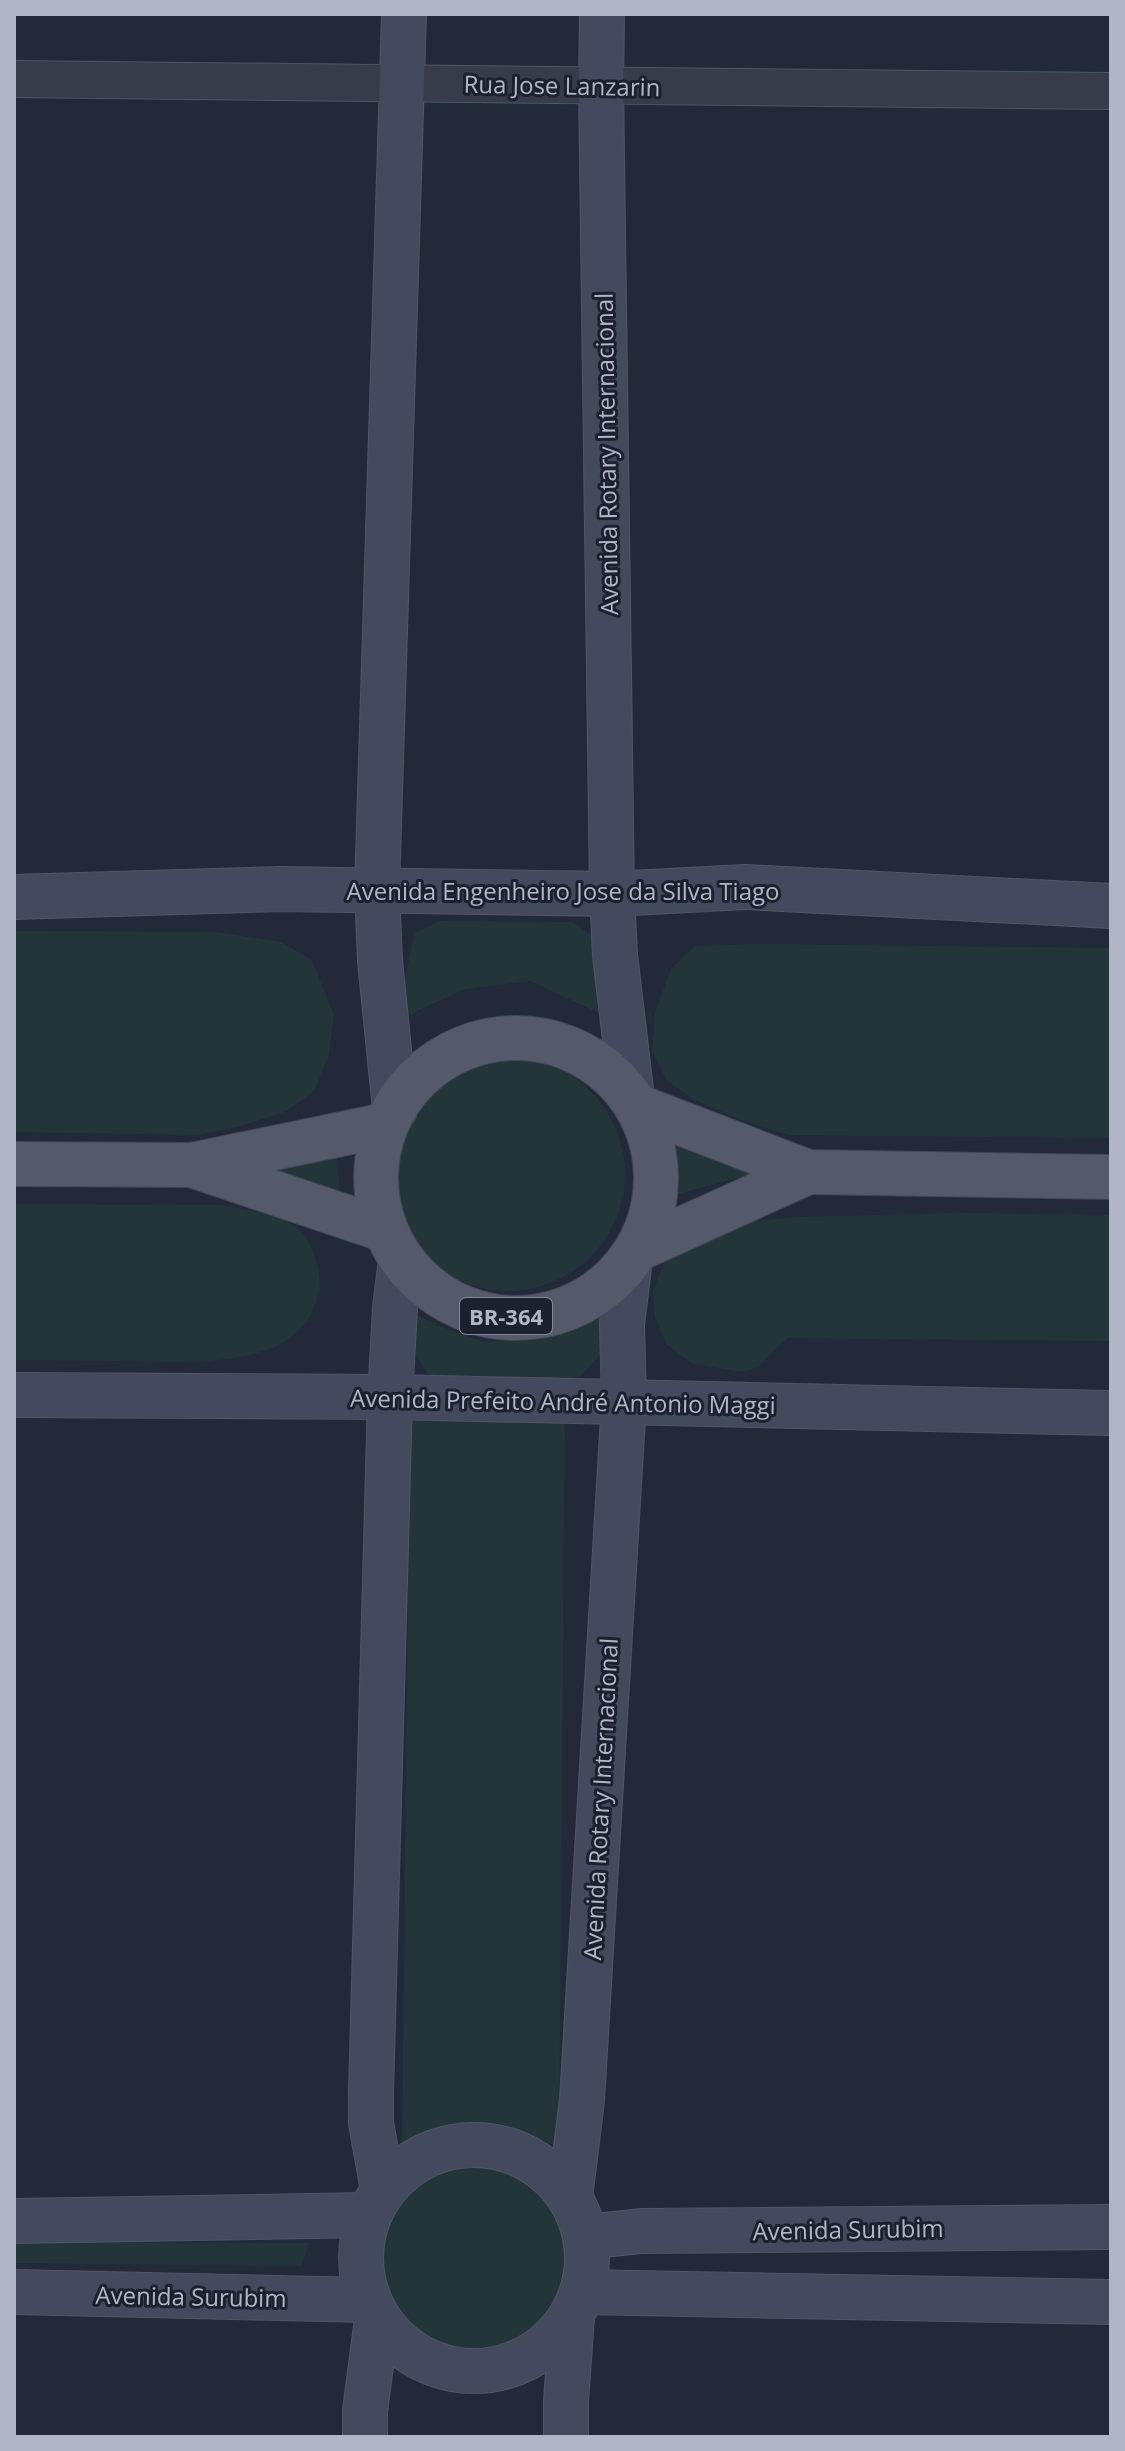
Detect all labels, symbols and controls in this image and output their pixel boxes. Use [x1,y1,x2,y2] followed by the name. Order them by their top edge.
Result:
[463,67,661,103] street label: Rua Jose Lanzarin
[587,293,625,615] street label: Avenida Rotary Internacional
[347,874,779,907] street label: Avenida Engenheiro Jose da Silva Tiago
[460,1298,552,1334] road number: BR-364
[350,1381,776,1421] street label: Avenida Prefeito André Antonio Maggi
[575,1637,625,1961] street label: Avenida Rotary Internacional
[752,2211,944,2247] street label: Avenida Surubim
[95,2278,287,2314] street label: Avenida Surubim

